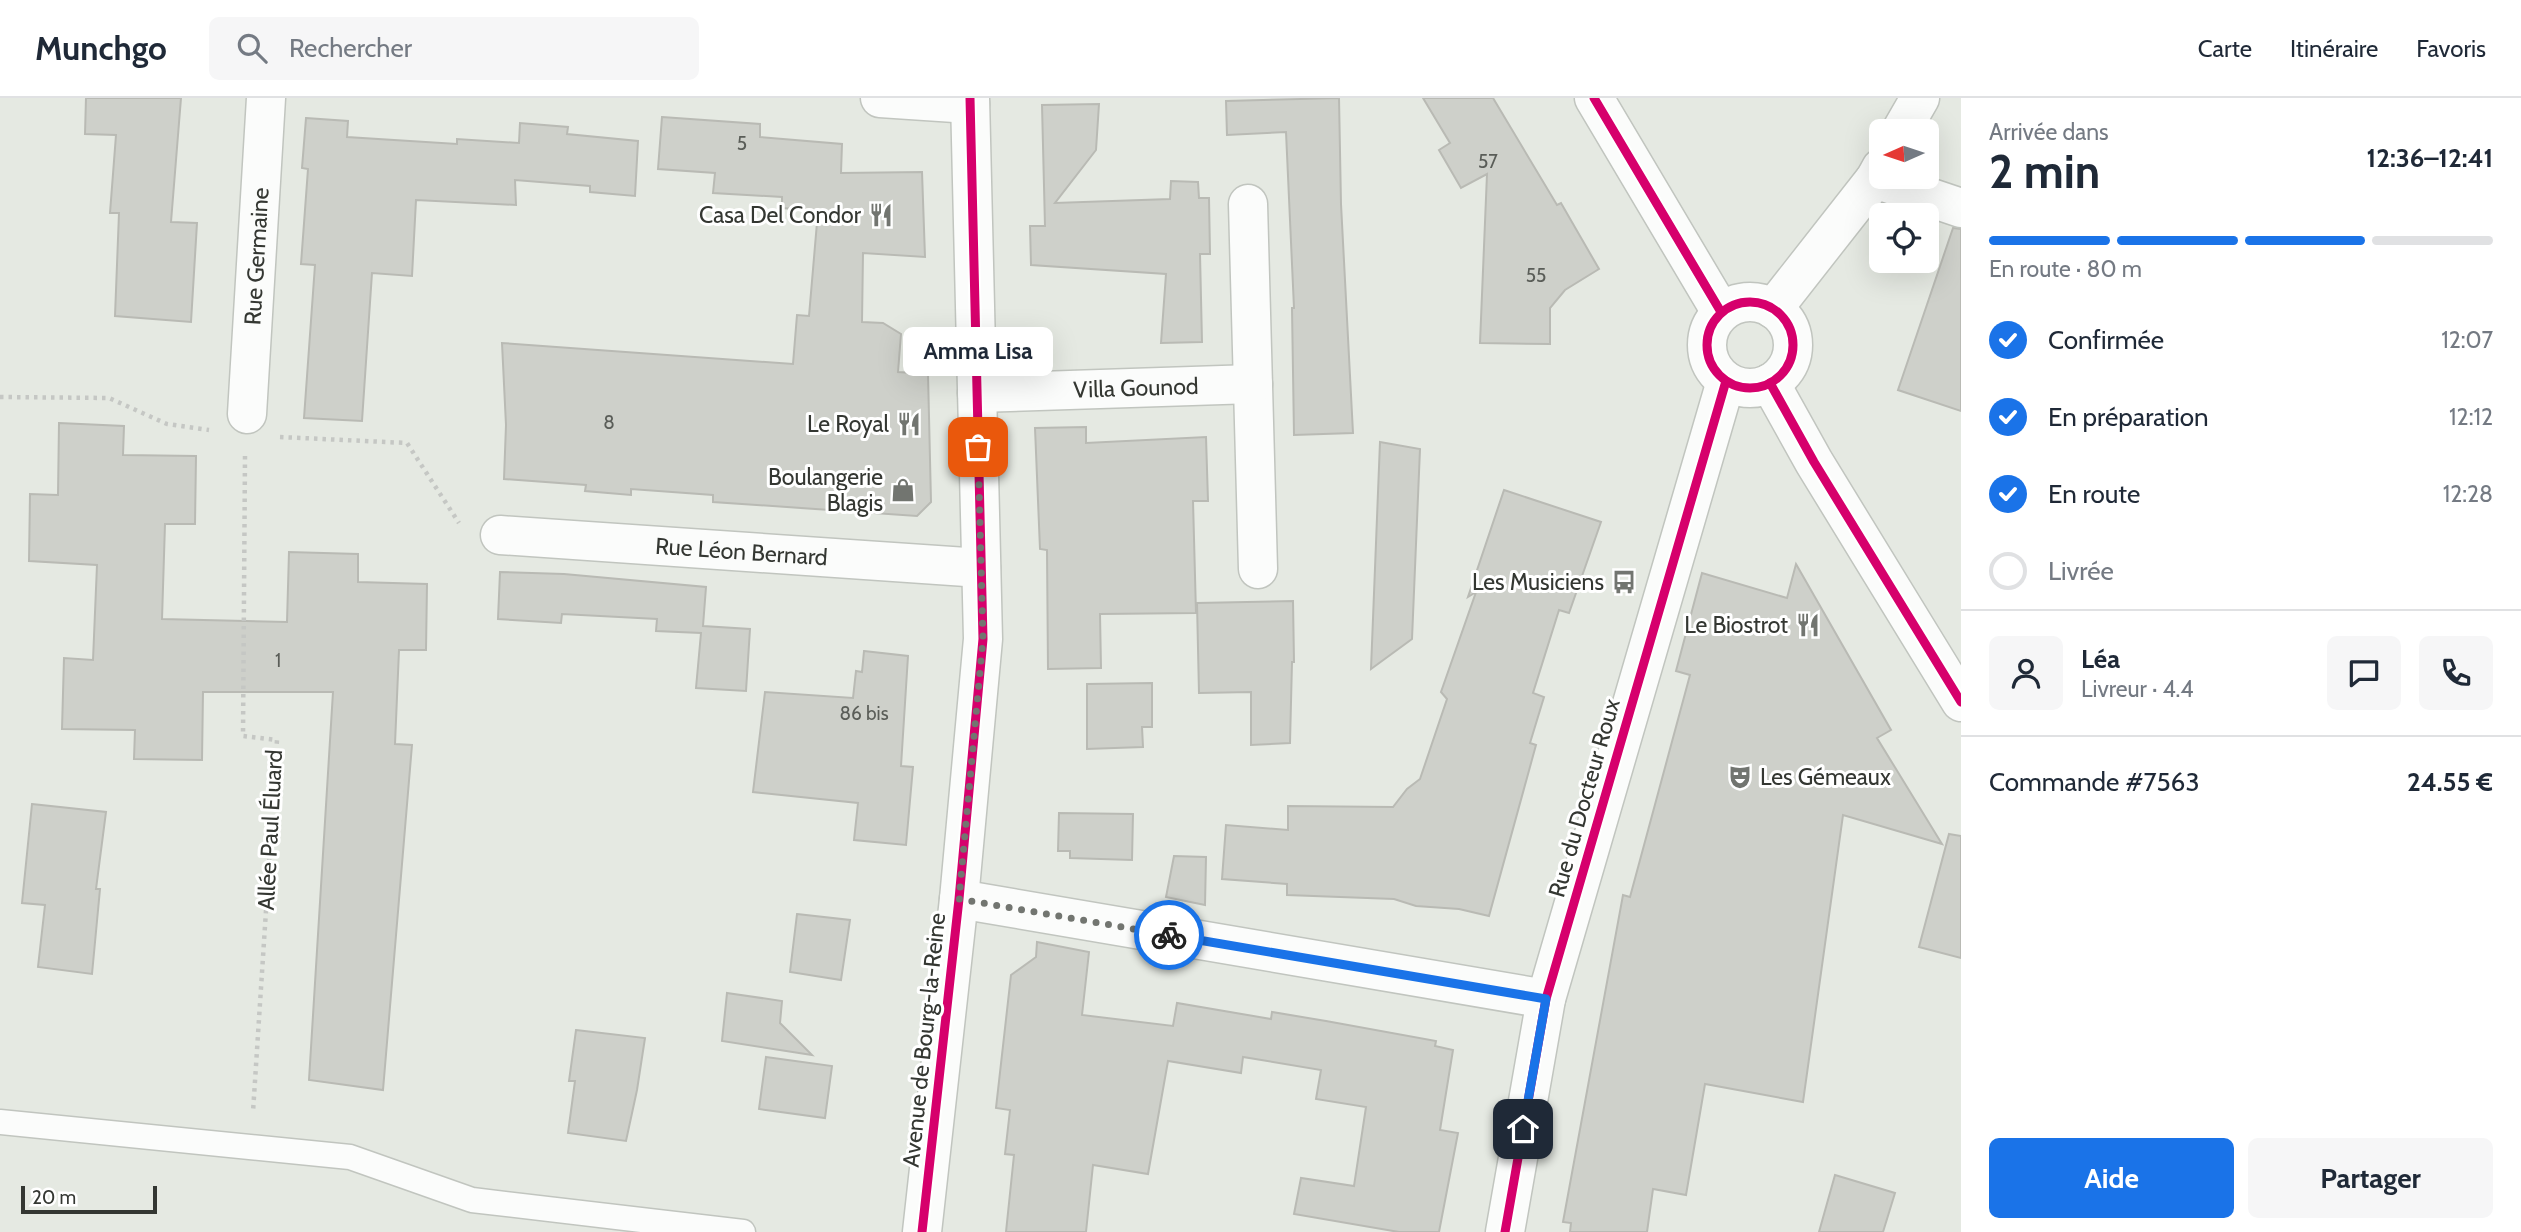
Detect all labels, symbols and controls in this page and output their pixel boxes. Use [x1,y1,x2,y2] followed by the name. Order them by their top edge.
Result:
[209,17,699,80] search box
[35,28,167,68] text: Munchgo
[233,29,271,67] icon: search
[289,32,412,64] text: Rechercher
[2198,34,2252,63] text: Carte
[2290,34,2378,63] text: Itinéraire
[2416,34,2486,63] text: Favoris
[1989,118,2109,146] text: Arrivée dans
[1869,119,1939,189] north arrow
[1869,119,1939,273] map controls
[737,132,747,155] house number: 5
[2367,142,2493,174] text: 12:36–12:41
[1989,144,2100,200] text: 2 min
[1478,150,1498,173] house number: 57
[238,186,275,326] street label: Rue Germaine
[699,201,862,229] place label: Casa Del Condor
[867,201,895,229] restaurant icon: Casa Del Condor
[1869,203,1939,273] button: locate
[1989,255,2142,283] text: En route · 80 m
[1526,264,1546,287] house number: 55
[1989,321,2027,359] icon: check
[2048,324,2164,356] text: Confirmée
[2441,326,2493,354] text: 12:07
[903,328,1053,377] callout: Amma Lisa
[923,337,1033,365] text: Amma Lisa
[1073,372,1199,404] street label: Villa Gounod
[1989,398,2027,436] icon: check
[2048,401,2209,433] text: En préparation
[2449,403,2493,431] text: 12:12
[807,410,890,438] place label: Le Royal
[895,410,923,438] restaurant icon: Le Royal
[603,411,615,434] house number: 8
[948,417,1008,477] pin
[959,428,997,466] icon: bag
[768,463,883,517] place label: Boulangerie Blagis
[1989,475,2027,513] icon: check
[889,476,917,504] shop icon: Boulangerie Blagis
[2048,478,2140,510] text: En route
[2443,480,2493,508] text: 12:28
[654,532,829,571] street label: Rue Léon Bernard
[2048,555,2114,587] text: Livrée
[1472,568,1604,596] place label: Les Musiciens
[1610,568,1638,596] bus stop icon: Les Musiciens
[1684,611,1788,639] place label: Le Biostrot
[1794,611,1822,639] restaurant icon: Le Biostrot
[1989,636,2063,710] button: person
[2327,636,2401,710] button: chat
[2419,636,2493,710] button: phone
[2081,643,2120,675] text: Léa
[275,649,281,672] house number: 1
[2081,675,2194,703] text: Livreur · 4.4
[1542,695,1626,901] street label: Rue du Docteur Roux
[839,702,889,725] house number: 86 bis
[251,749,288,911] street label: Allée Paul Éluard
[1726,763,1754,791] theatre icon: Les Gémeaux
[1760,763,1891,791] place label: Les Gémeaux
[1989,766,2199,798] text: Commande #7563
[2407,766,2493,798] text: 24.55 €
[1134,900,1204,970] courier
[897,911,951,1169] street label: Avenue de Bourg-la-Reine
[1150,916,1188,954] icon: bike
[1493,1099,1553,1159] pin
[1504,1110,1542,1148] icon: home
[1989,1138,2234,1218] button: Aide
[2248,1138,2493,1218] button: Partager
[21,1183,158,1215] scale bar
[32,1186,76,1209] text: 20 m

